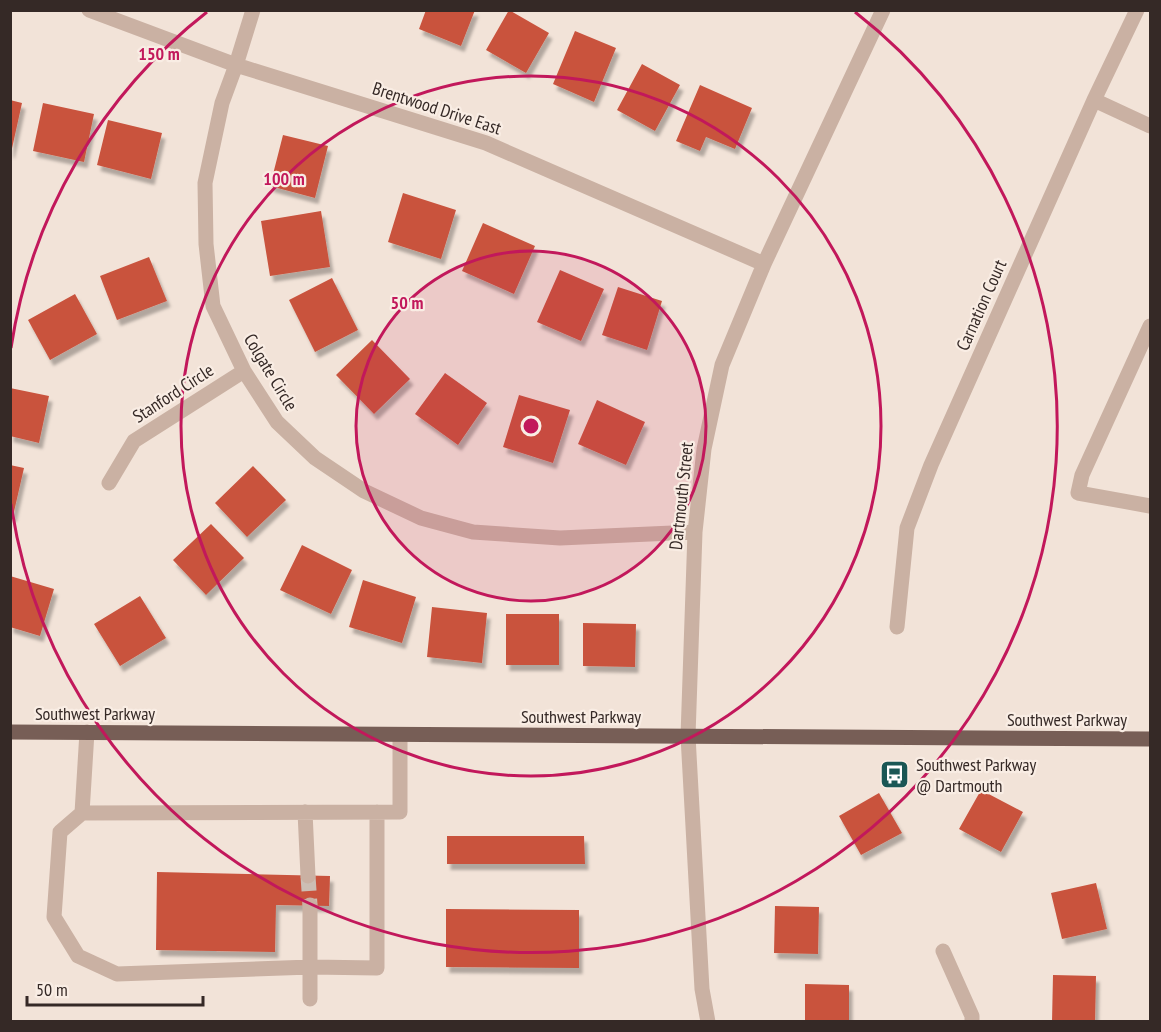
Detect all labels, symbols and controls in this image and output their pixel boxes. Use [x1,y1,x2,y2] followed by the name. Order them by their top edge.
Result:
[138,42,180,65] text: 150 m
[370,76,504,140] street label: Brentwood Drive East
[263,167,305,190] text: 100 m
[951,256,1011,354] street label: Carnation Court
[391,291,423,314] text: 50 m
[239,329,303,415] street label: Colgate Circle
[128,358,218,428] street label: Stanford Circle
[521,416,541,436] centre of rings
[664,441,698,551] street label: Dartmouth Street
[35,702,155,725] street label: Southwest Parkway
[521,705,641,728] street label: Southwest Parkway
[1007,708,1127,731] street label: Southwest Parkway
[916,753,1036,797] place label: Southwest Parkway @ Dartmouth
[879,758,911,790] bus stop icon: Southwest Parkway @ Dartmouth
[27,969,202,1007] scale bar
[36,978,68,1001] text: 50 m

